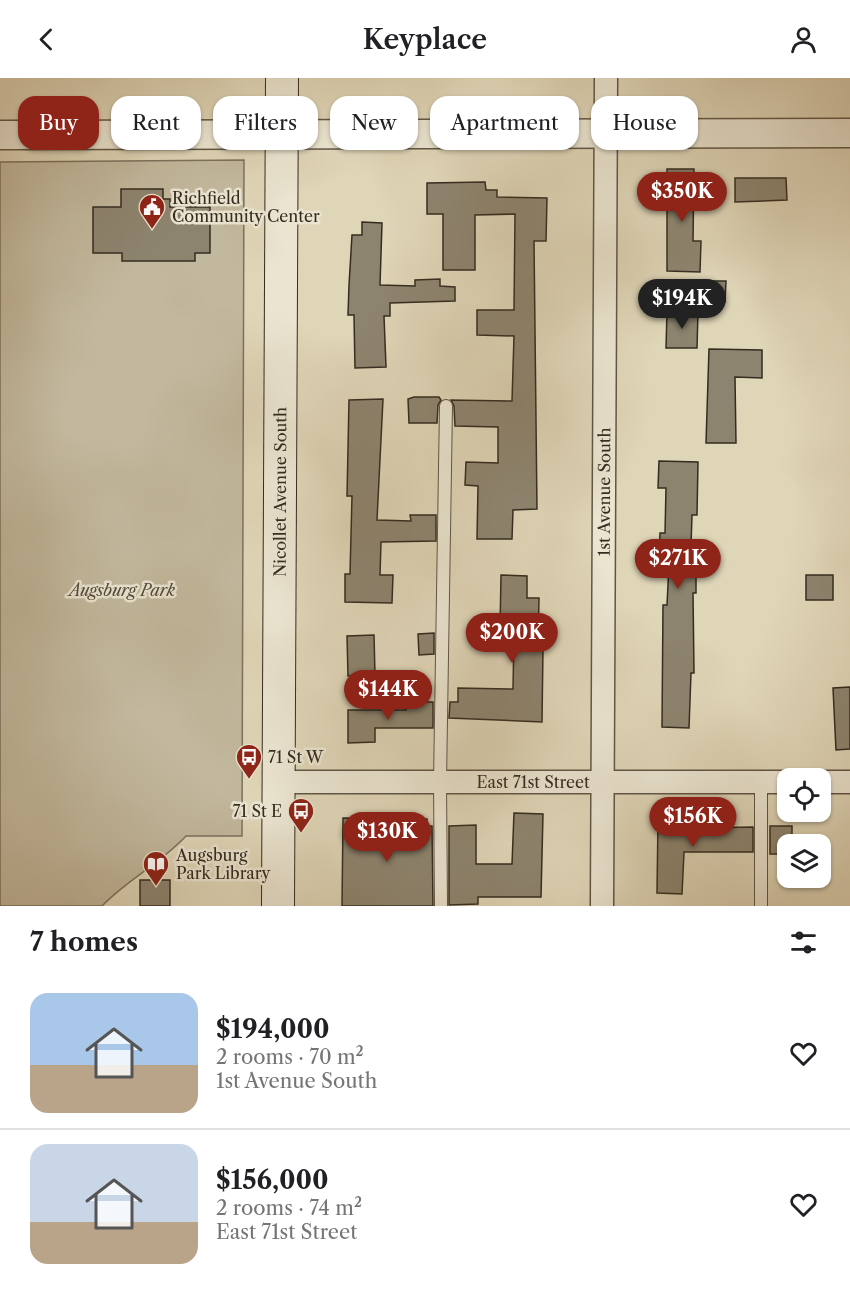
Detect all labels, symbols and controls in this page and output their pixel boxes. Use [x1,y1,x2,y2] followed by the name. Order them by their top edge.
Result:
[30,23,63,56] icon: back
[363,23,487,56] text: Keyplace
[787,23,820,56] icon: person
[18,96,99,150] chip: Buy
[111,96,201,150] chip: Rent
[213,96,318,150] chip: Filters
[330,96,418,150] chip: New
[430,96,579,150] chip: Apartment
[591,96,698,150] chip: House
[640,172,724,223] pin: $350K
[651,179,713,203] text: $350K
[172,188,320,226] place label: Richfield Community Center
[137,192,167,230] public building icon: Richfield Community Center
[640,279,724,330] pin: $194K
[652,286,712,310] text: $194K
[270,407,290,577] street label: Nicollet Avenue South
[594,427,614,557] street label: 1st Avenue South
[636,539,720,590] pin: $271K
[649,546,707,570] text: $271K
[66,580,176,600] park label: Augsburg Park
[470,613,554,664] pin: $200K
[480,620,544,644] text: $200K
[346,670,430,721] pin: $144K
[358,677,418,701] text: $144K
[234,742,264,780] bus stop icon: 71 St W
[268,747,324,767] place label: 71 St W
[777,768,831,888] map controls
[777,768,831,822] button: locate
[476,772,590,792] street label: East 71st Street
[286,796,316,834] bus stop icon: 71 St E
[651,797,735,848] pin: $156K
[233,801,282,821] place label: 71 St E
[663,804,723,828] text: $156K
[345,812,429,863] pin: $130K
[357,819,417,843] text: $130K
[777,834,831,888] button: layers
[175,845,272,883] place label: Augsburg Park Library
[141,849,171,887] library icon: Augsburg Park Library
[30,926,138,958] text: 7 homes
[787,926,820,959] icon: filters
[216,1013,330,1045] text: $194,000
[78,1017,150,1089] icon: home
[787,1037,820,1070] icon: heart
[216,1045,364,1069] text: 2 rooms · 70 m²
[216,1069,377,1093] text: 1st Avenue South
[216,1164,329,1196] text: $156,000
[78,1168,150,1240] icon: home
[787,1188,820,1221] icon: heart
[216,1196,362,1220] text: 2 rooms · 74 m²
[216,1220,357,1244] text: East 71st Street

